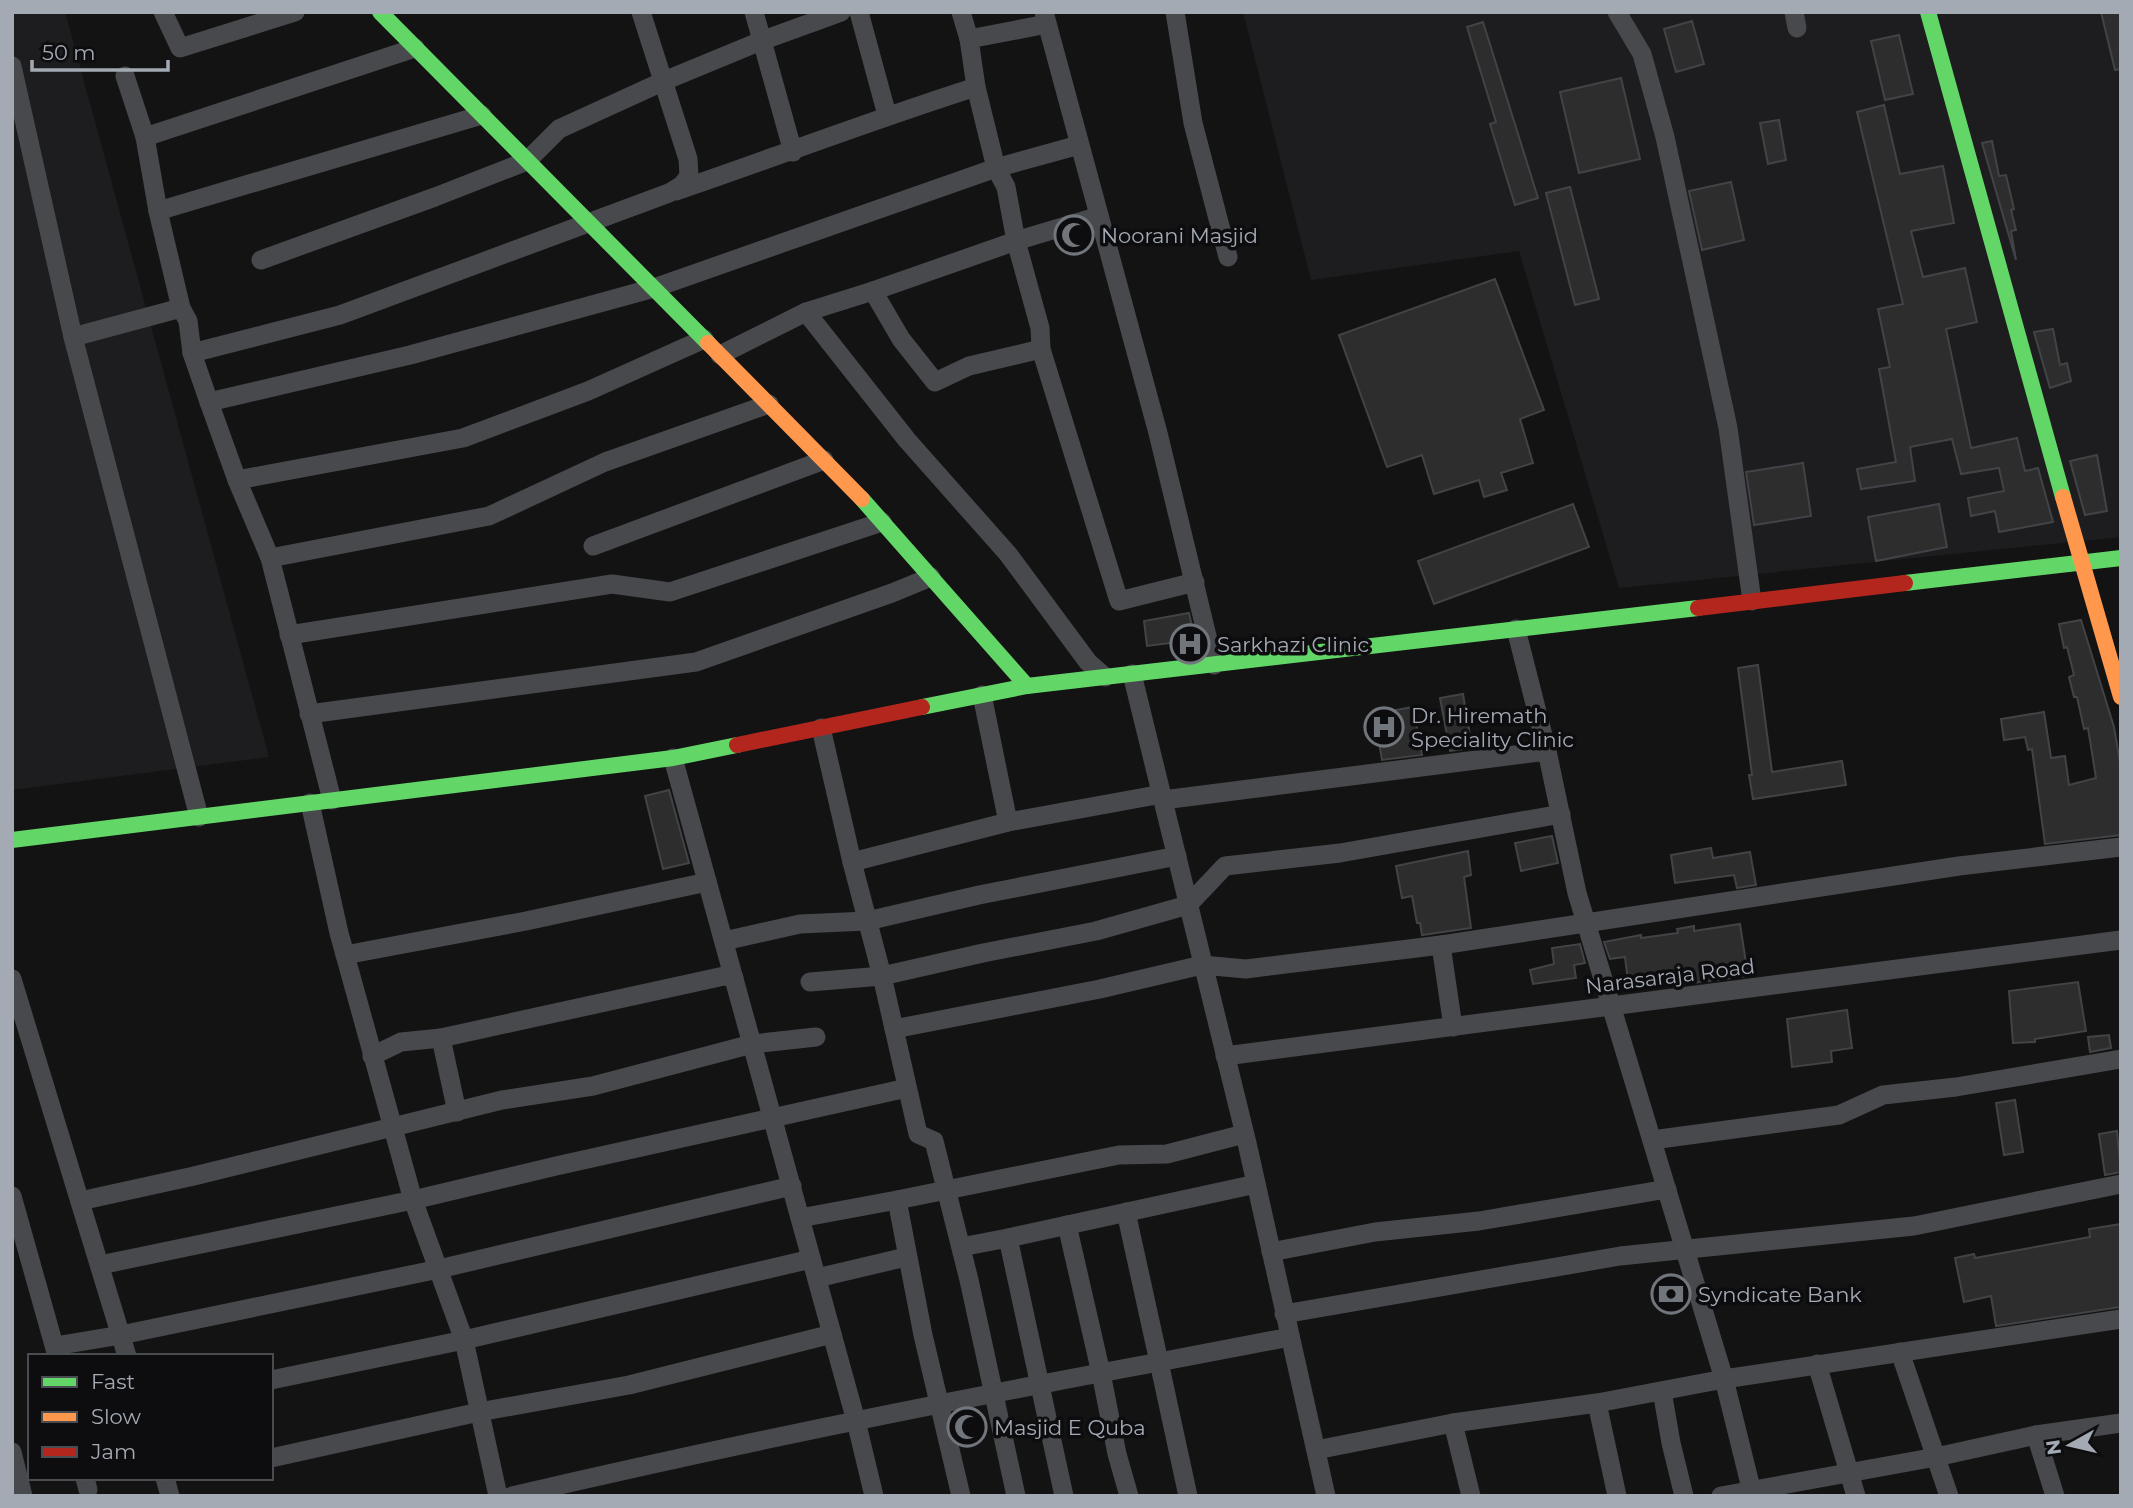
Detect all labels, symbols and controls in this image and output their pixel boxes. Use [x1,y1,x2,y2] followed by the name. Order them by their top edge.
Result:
[32,28,168,72] scale bar
[42,40,96,65] text: 50 m
[1053,214,1095,256] mosque icon: Noorani Masjid
[1101,223,1258,248] place label: Noorani Masjid
[1169,623,1211,665] hospital icon: Sarkhazi Clinic
[1217,632,1369,657] place label: Sarkhazi Clinic
[1411,703,1574,752] place label: Dr. Hiremath Speciality Clinic
[1363,706,1405,748] hospital icon: Dr. Hiremath Speciality Clinic
[1584,953,1756,999] street label: Narasaraja Road
[1650,1273,1692,1315] bank icon: Syndicate Bank
[1698,1282,1862,1307] place label: Syndicate Bank
[28,1354,273,1480] legend
[91,1369,135,1394] text: Fast
[91,1404,141,1429] text: Slow
[946,1406,988,1448] mosque icon: Masjid E Quba
[2035,1410,2105,1480] north arrow
[994,1415,1146,1440] place label: Masjid E Quba
[2041,1438,2066,1457] text: N
[90,1439,136,1464] text: Jam

